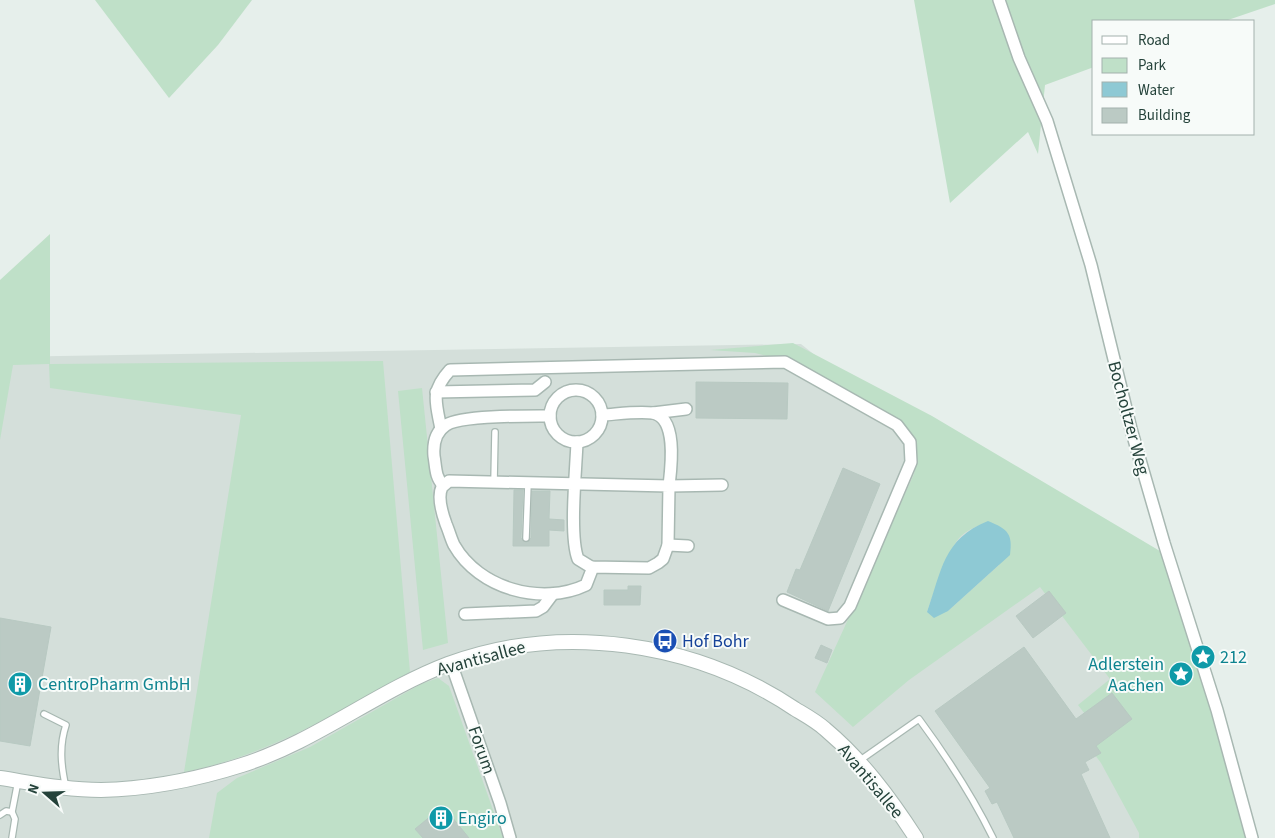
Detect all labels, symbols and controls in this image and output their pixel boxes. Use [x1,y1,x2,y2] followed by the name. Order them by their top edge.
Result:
[1092,20,1255,135] legend
[1138,30,1170,51] text: Road
[1138,55,1167,76] text: Park
[1138,80,1175,101] text: Water
[1138,105,1191,126] text: Building
[1101,358,1156,478] street label: Bocholtzer Weg
[652,628,678,654] bus stop icon: Hof Bohr
[682,629,749,654] place label: Hof Bohr
[434,635,528,682] street label: Avantisallee
[1190,644,1216,670] place icon: 212
[1220,645,1247,670] place label: 212
[1088,652,1164,698] place label: Adlerstein Aachen
[1168,661,1194,687] place icon: Adlerstein Aachen
[7,671,33,697] building icon: CentroPharm GmbH
[38,672,191,697] place label: CentroPharm GmbH
[462,723,501,778] street label: Forum
[832,739,909,824] street label: Avantisallee
[20,768,70,818] north arrow
[23,781,45,797] text: N
[428,805,454,831] building icon: Engiro
[458,806,507,831] place label: Engiro

